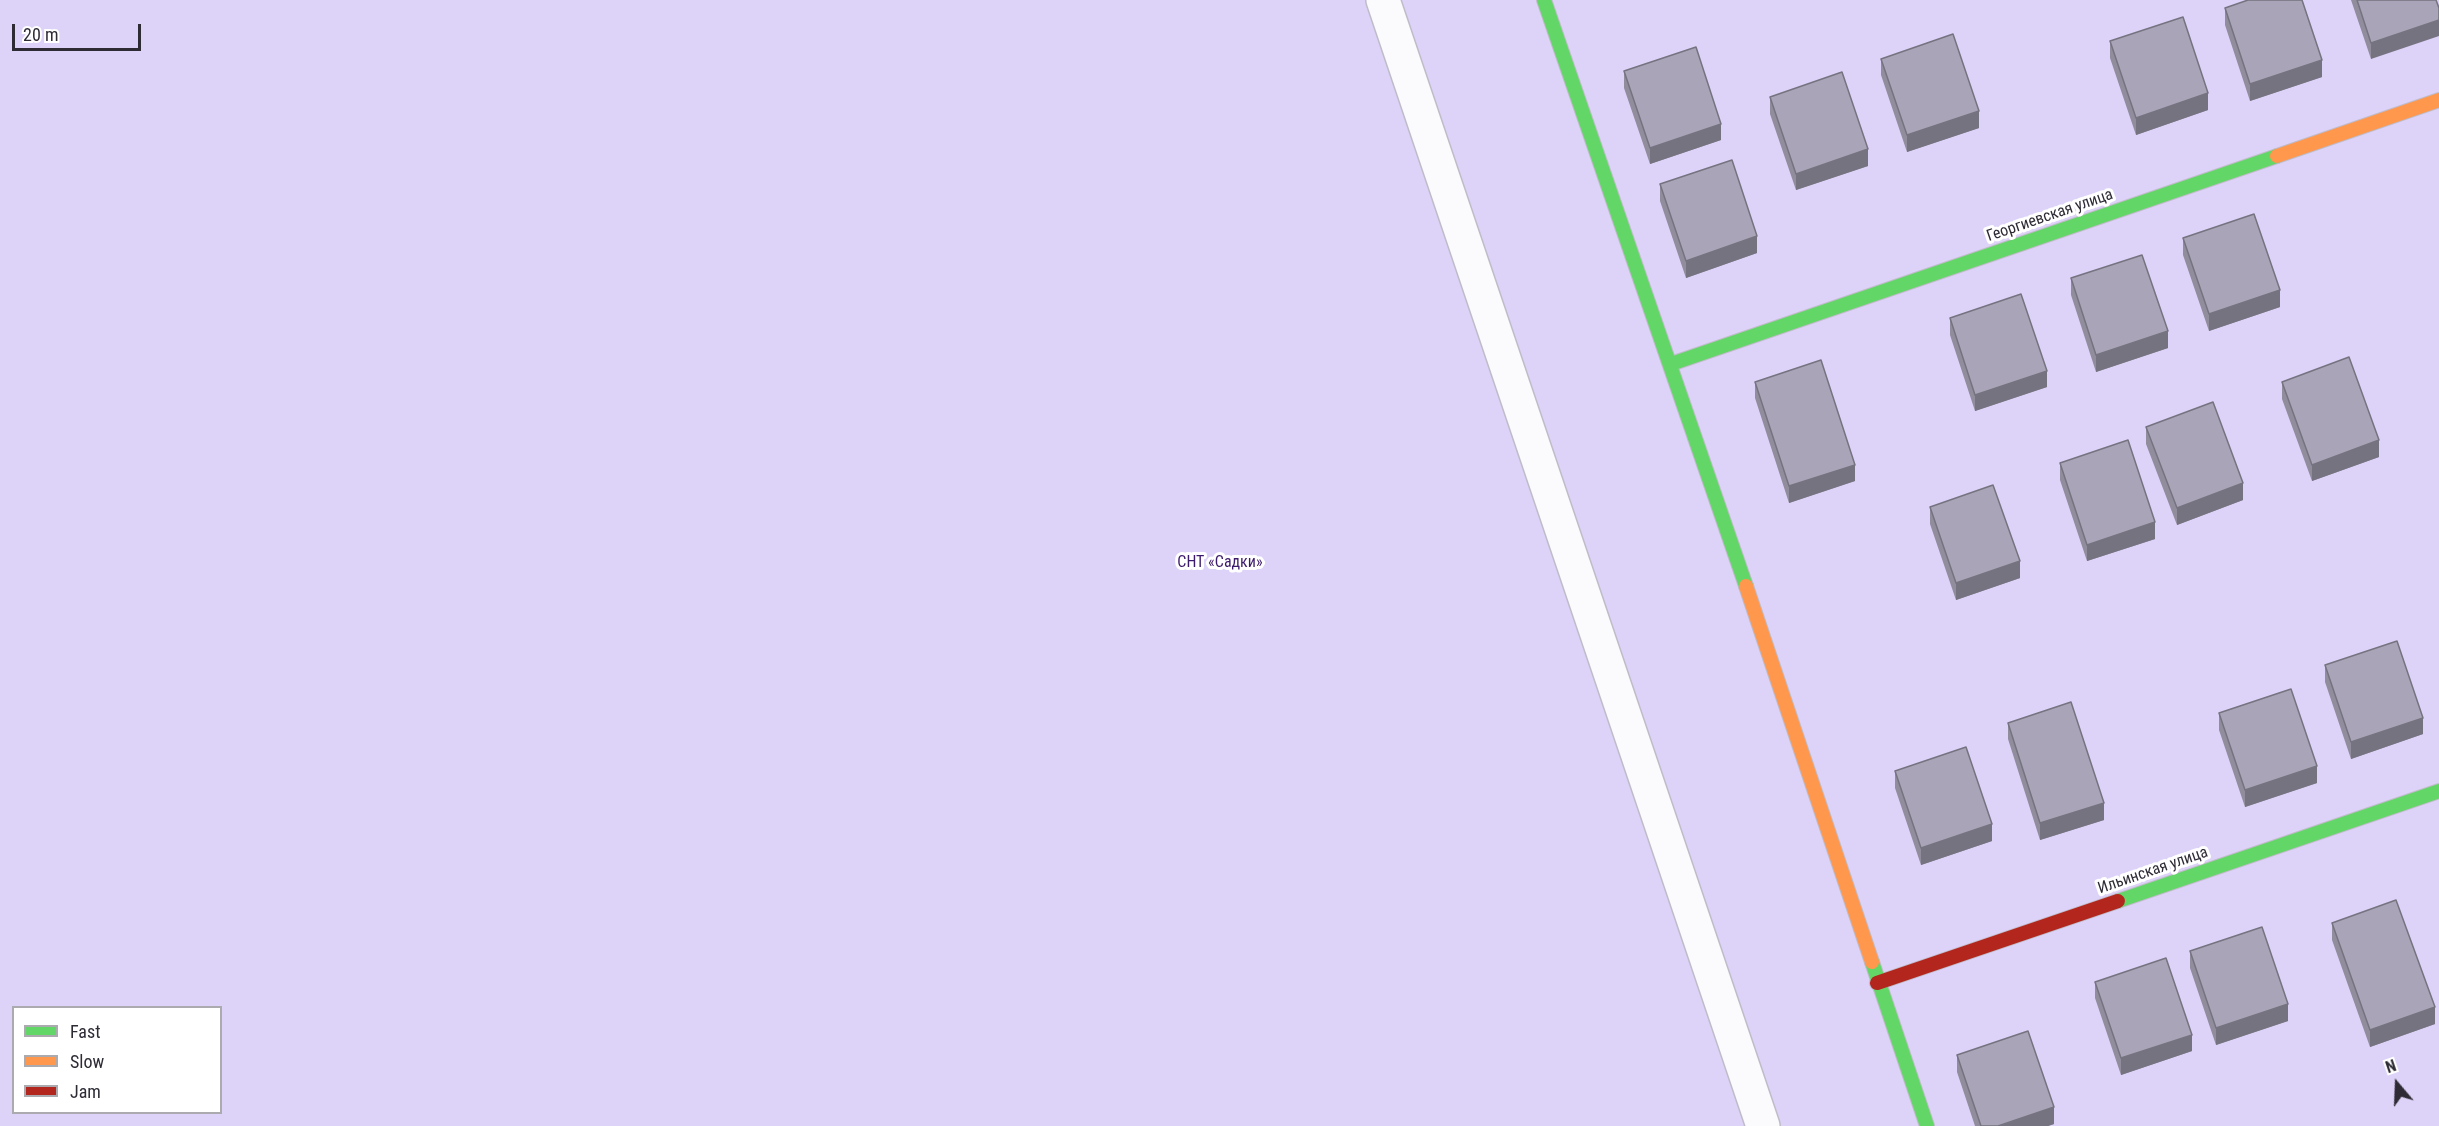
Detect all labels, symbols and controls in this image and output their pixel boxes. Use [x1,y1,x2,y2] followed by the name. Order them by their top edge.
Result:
[15,12,144,50] scale bar
[23,24,58,45] text: 20 m
[1984,185,2116,247] street label: Георгиевская улица
[1177,553,1263,573] park label: СНТ «Садки»
[2096,843,2210,899] street label: Ильинская улица
[12,1006,222,1114] legend
[70,1021,101,1042] text: Fast
[70,1051,104,1072] text: Slow
[2367,1054,2427,1114] north arrow
[2383,1056,2399,1077] text: N
[70,1081,101,1102] text: Jam

